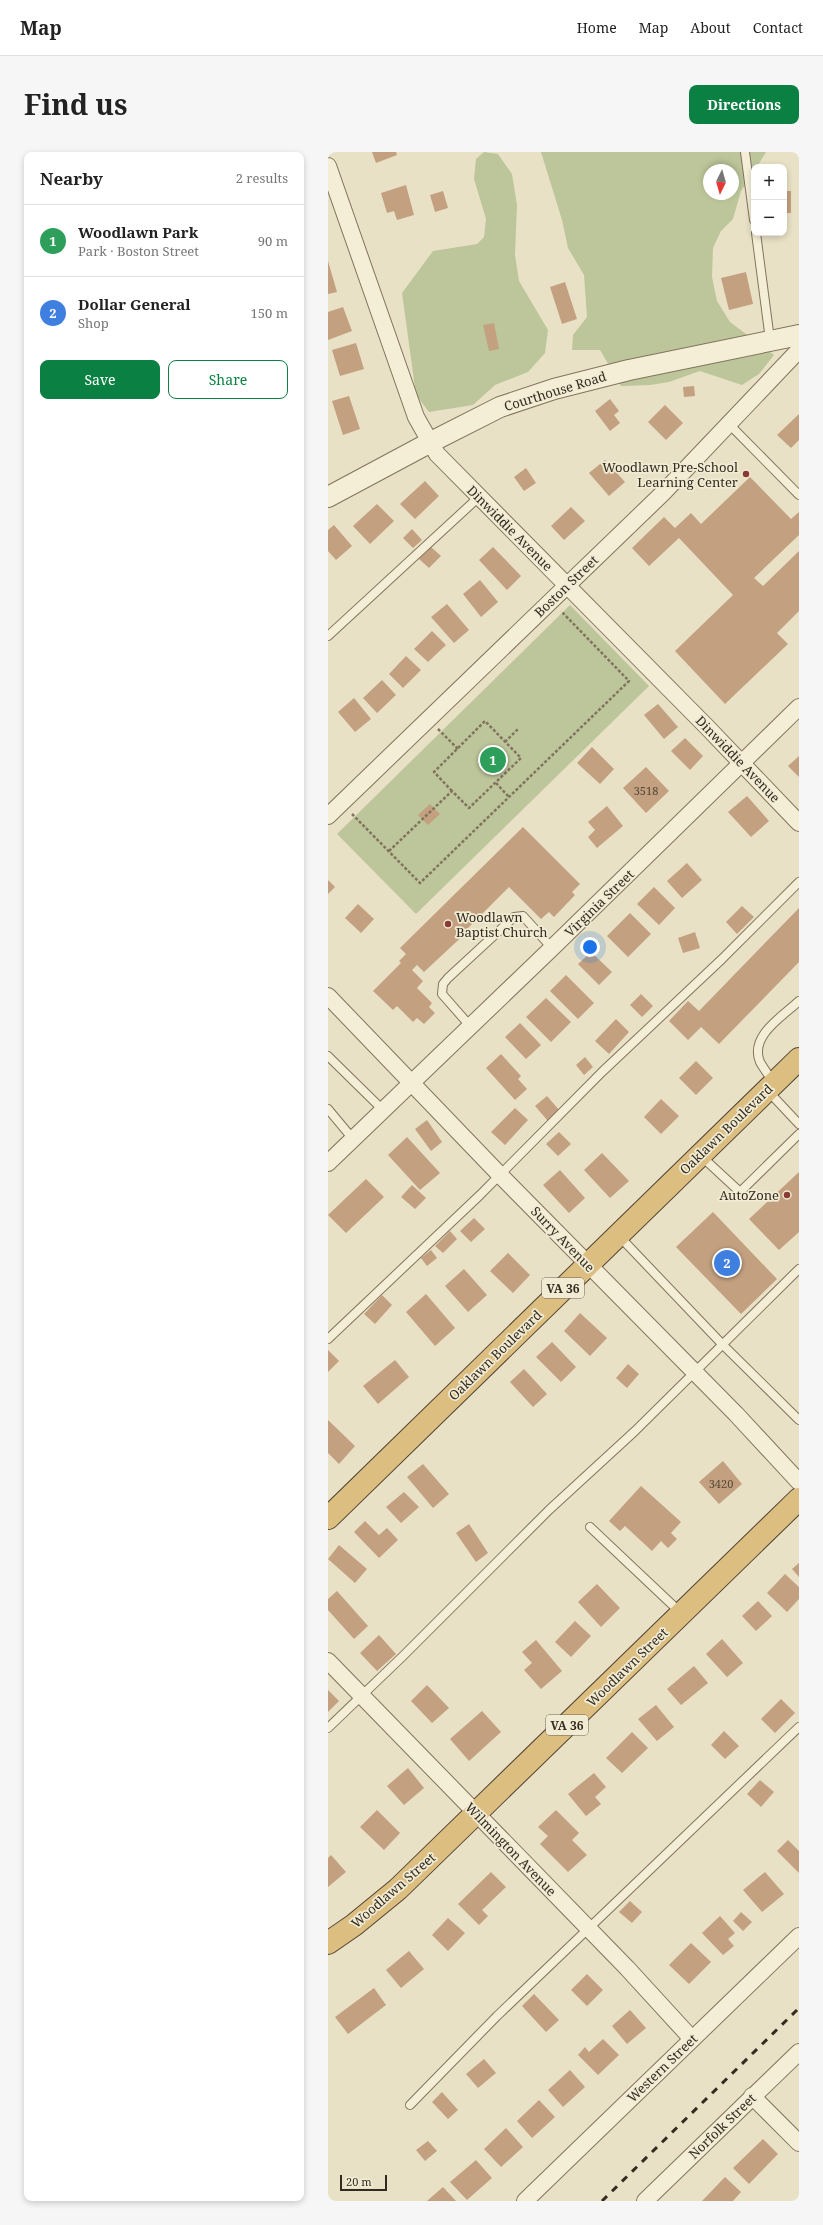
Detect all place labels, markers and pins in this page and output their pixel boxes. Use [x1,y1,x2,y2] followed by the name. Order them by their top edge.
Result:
[602,458,738,491] place label: Woodlawn Pre-School Learning Center
[741,469,751,479] marker: Woodlawn Pre-School Learning Center
[480,745,506,775] pin: 1
[456,908,548,941] place label: Woodlawn Baptist Church
[443,919,453,929] marker: Woodlawn Baptist Church
[719,1186,779,1204] place label: AutoZone
[782,1190,792,1200] marker: AutoZone
[714,1248,740,1278] pin: 2

